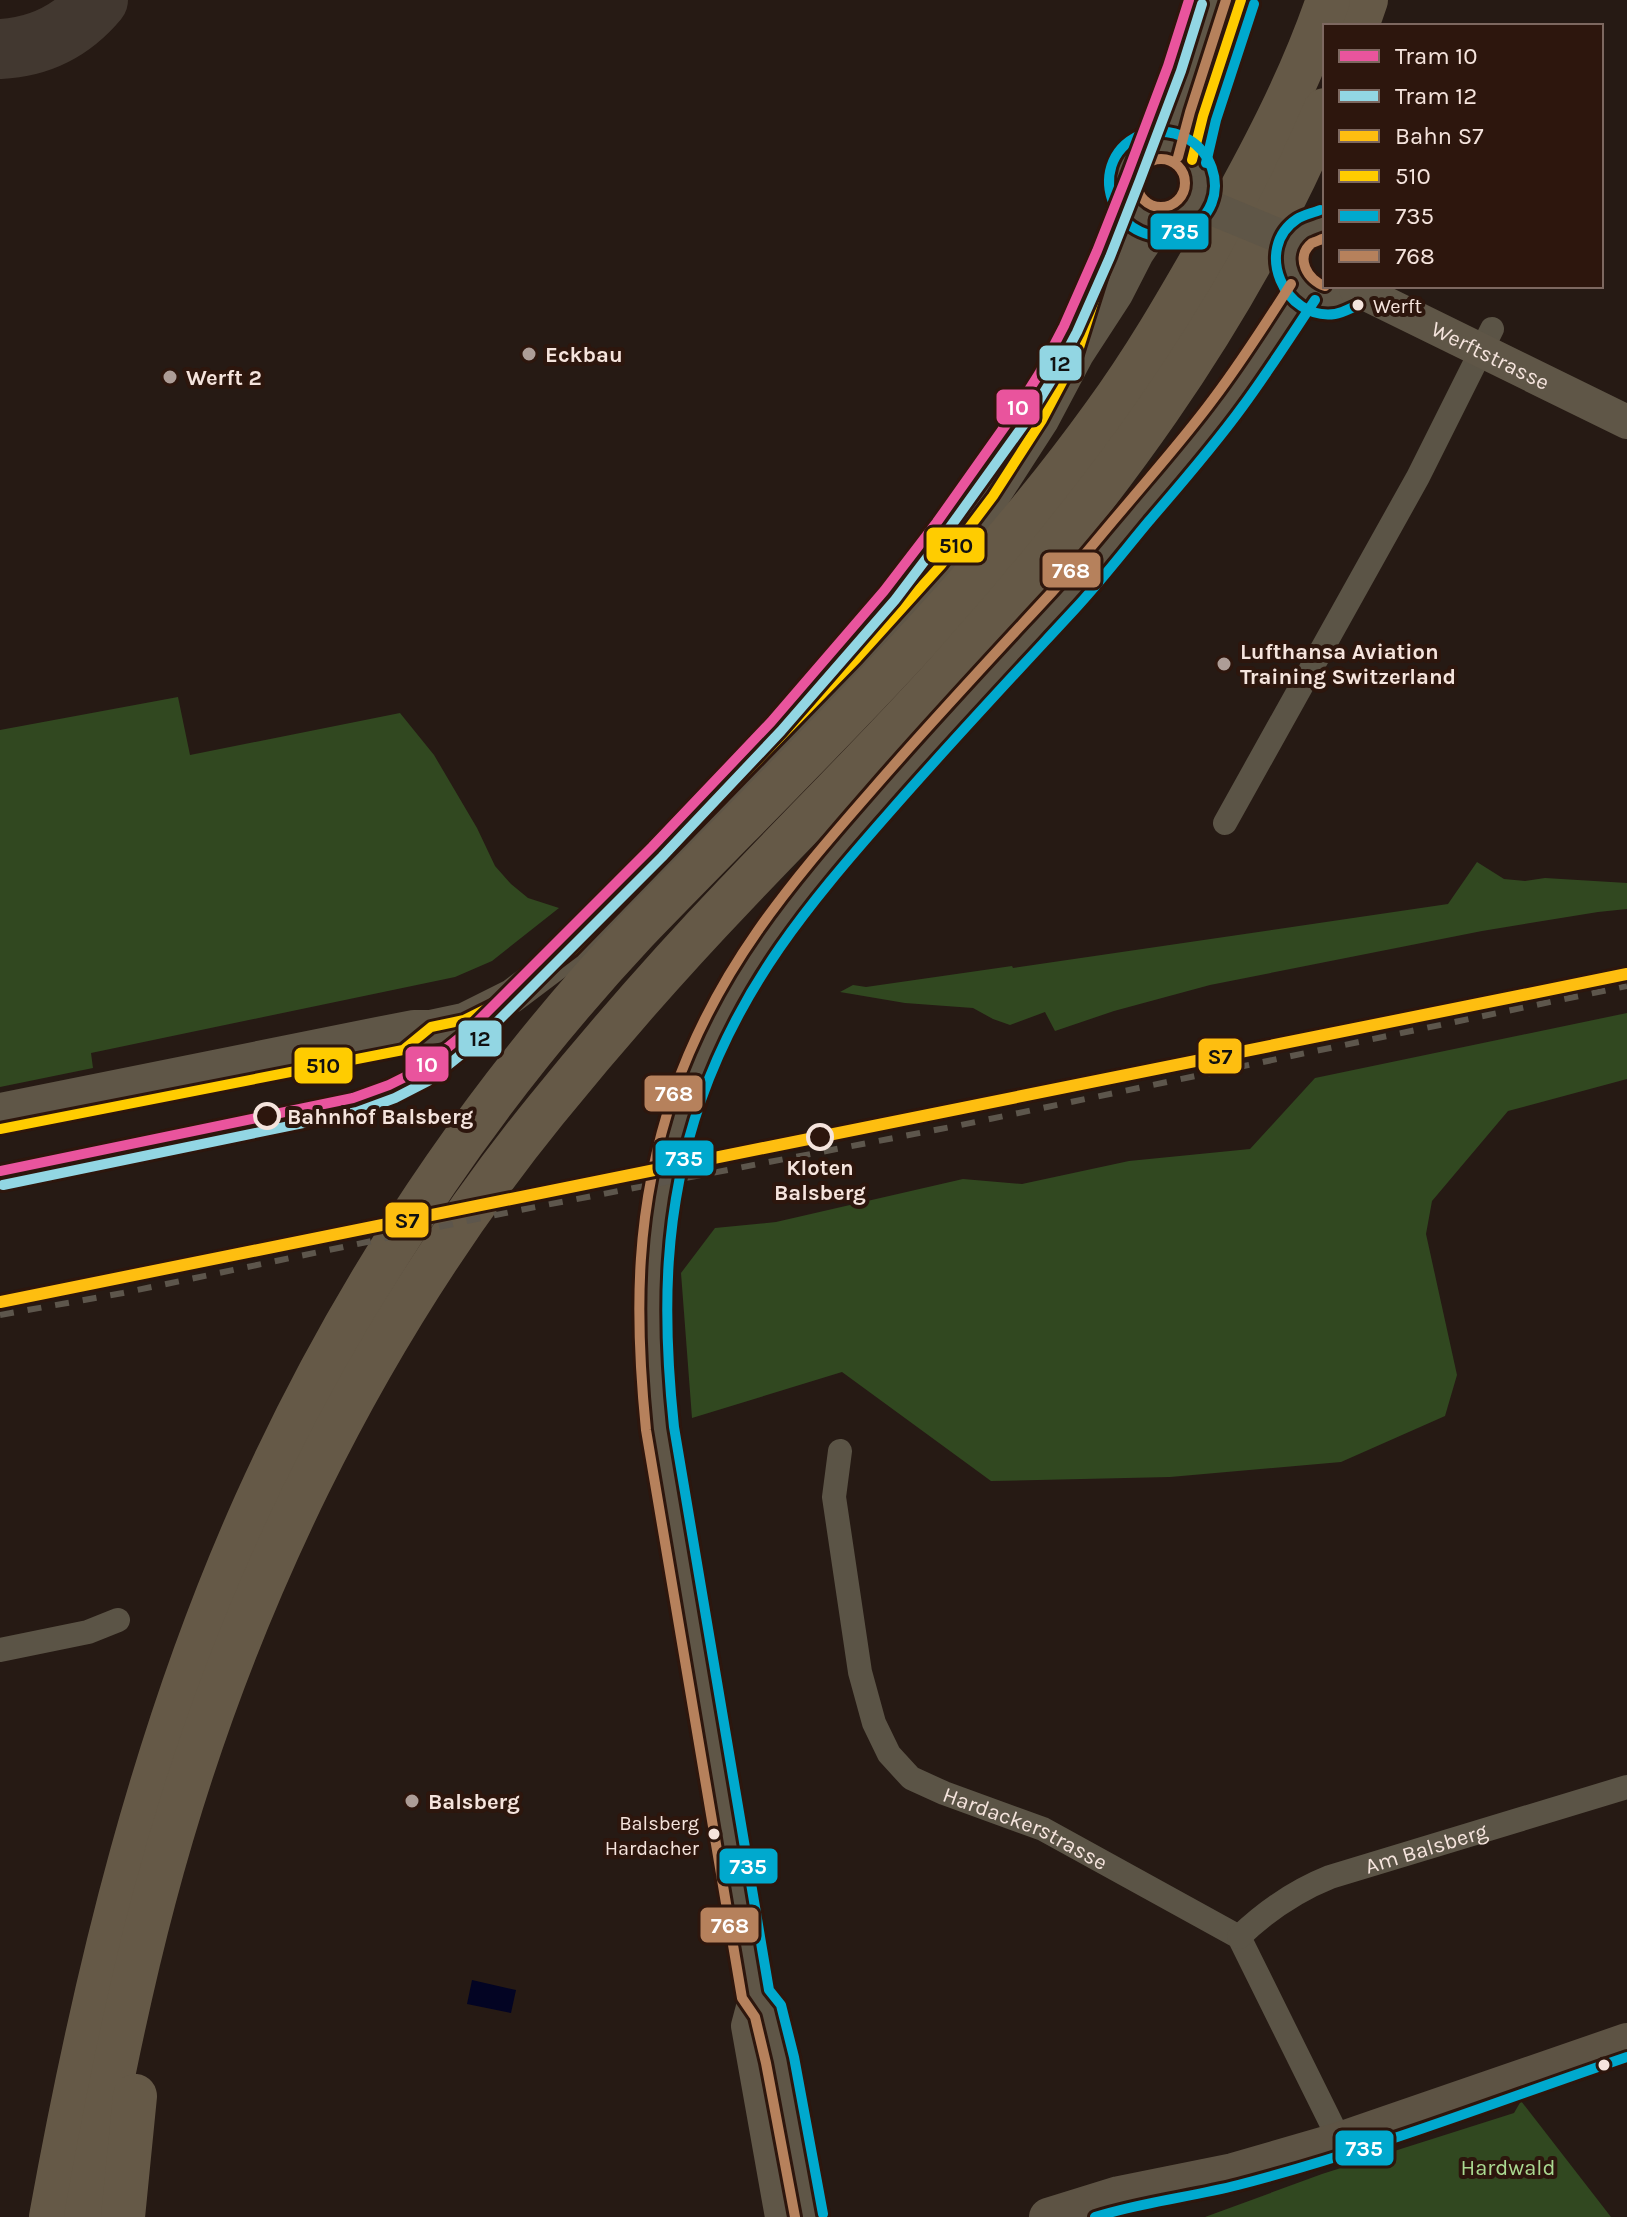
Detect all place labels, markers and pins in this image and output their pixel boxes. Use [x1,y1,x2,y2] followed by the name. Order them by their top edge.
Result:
[1373,295,1423,318] place label: Werft
[1350,297,1366,313] marker: Werft
[545,342,623,368] place label: Eckbau
[520,345,538,363] marker: Eckbau
[186,365,262,391] place label: Werft 2
[161,368,179,386] marker: Werft 2
[1240,639,1456,690] place label: Lufthansa Aviation Training Switzerland
[1215,655,1233,673] marker: Lufthansa Aviation Training Switzerland
[254,1103,280,1129] marker: Bahnhof Balsberg
[287,1104,473,1130] place label: Bahnhof Balsberg
[807,1124,833,1150] marker: Kloten Balsberg
[774,1155,866,1206] place label: Kloten Balsberg
[428,1789,520,1815] place label: Balsberg
[403,1792,421,1810] marker: Balsberg
[605,1812,700,1860] place label: Balsberg Hardacher
[706,1826,722,1842] marker: Balsberg Hardacher
[1596,2057,1612,2073] unlabelled marker

